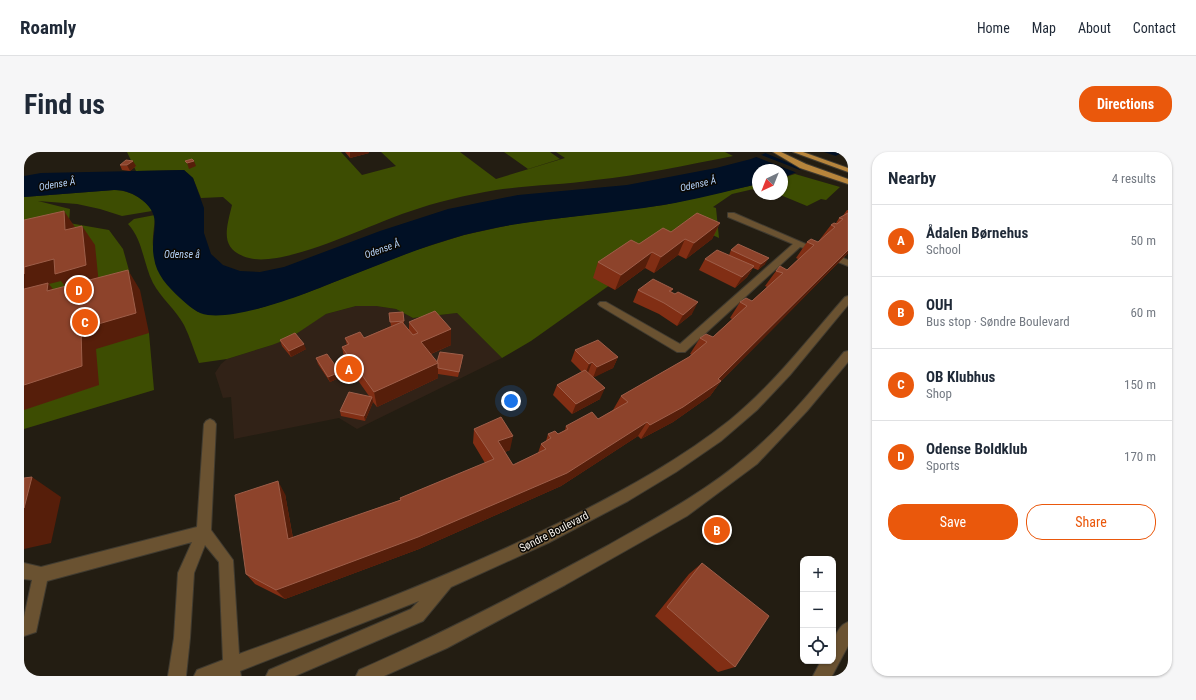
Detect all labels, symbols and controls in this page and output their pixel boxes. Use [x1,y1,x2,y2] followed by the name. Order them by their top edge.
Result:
[20,16,76,39] text: Roamly
[977,20,1010,36] text: Home
[1032,20,1056,36] text: Map
[1078,20,1111,36] text: About
[1133,20,1176,36] text: Contact
[1079,86,1172,122] button: Directions
[24,88,105,121] text: Find us
[752,164,788,200] north arrow
[888,168,936,188] text: Nearby
[1112,171,1156,186] text: 4 results
[38,173,76,193] water label: Odense Å
[678,173,717,193] water label: Odense Å
[926,224,1028,242] text: Ådalen Børnehus
[897,233,905,248] text: A
[1130,233,1156,248] text: 50 m
[362,236,401,260] water label: Odense Å
[926,242,961,257] text: School
[164,249,200,260] water label: Odense å
[66,275,92,305] pin: D
[926,296,953,314] text: OUH
[897,305,905,320] text: B
[1130,305,1156,320] text: 60 m
[72,307,98,337] pin: C
[926,314,1070,329] text: Bus stop · Søndre Boulevard
[336,354,362,384] pin: A
[926,368,995,386] text: OB Klubhus
[897,377,905,392] text: C
[1124,377,1156,392] text: 150 m
[926,386,952,401] text: Shop
[501,391,521,411] your location
[926,440,1027,458] text: Odense Boldklub
[897,449,905,464] text: D
[1124,449,1156,464] text: 170 m
[926,458,960,473] text: Sports
[888,504,1018,540] button: Save
[1026,504,1156,540] button: Share
[517,509,591,555] street label: Søndre Boulevard
[704,515,730,545] pin: B
[800,556,836,664] map controls
[800,556,836,592] button: +
[800,592,836,628] button: −
[800,628,836,664] button: locate

